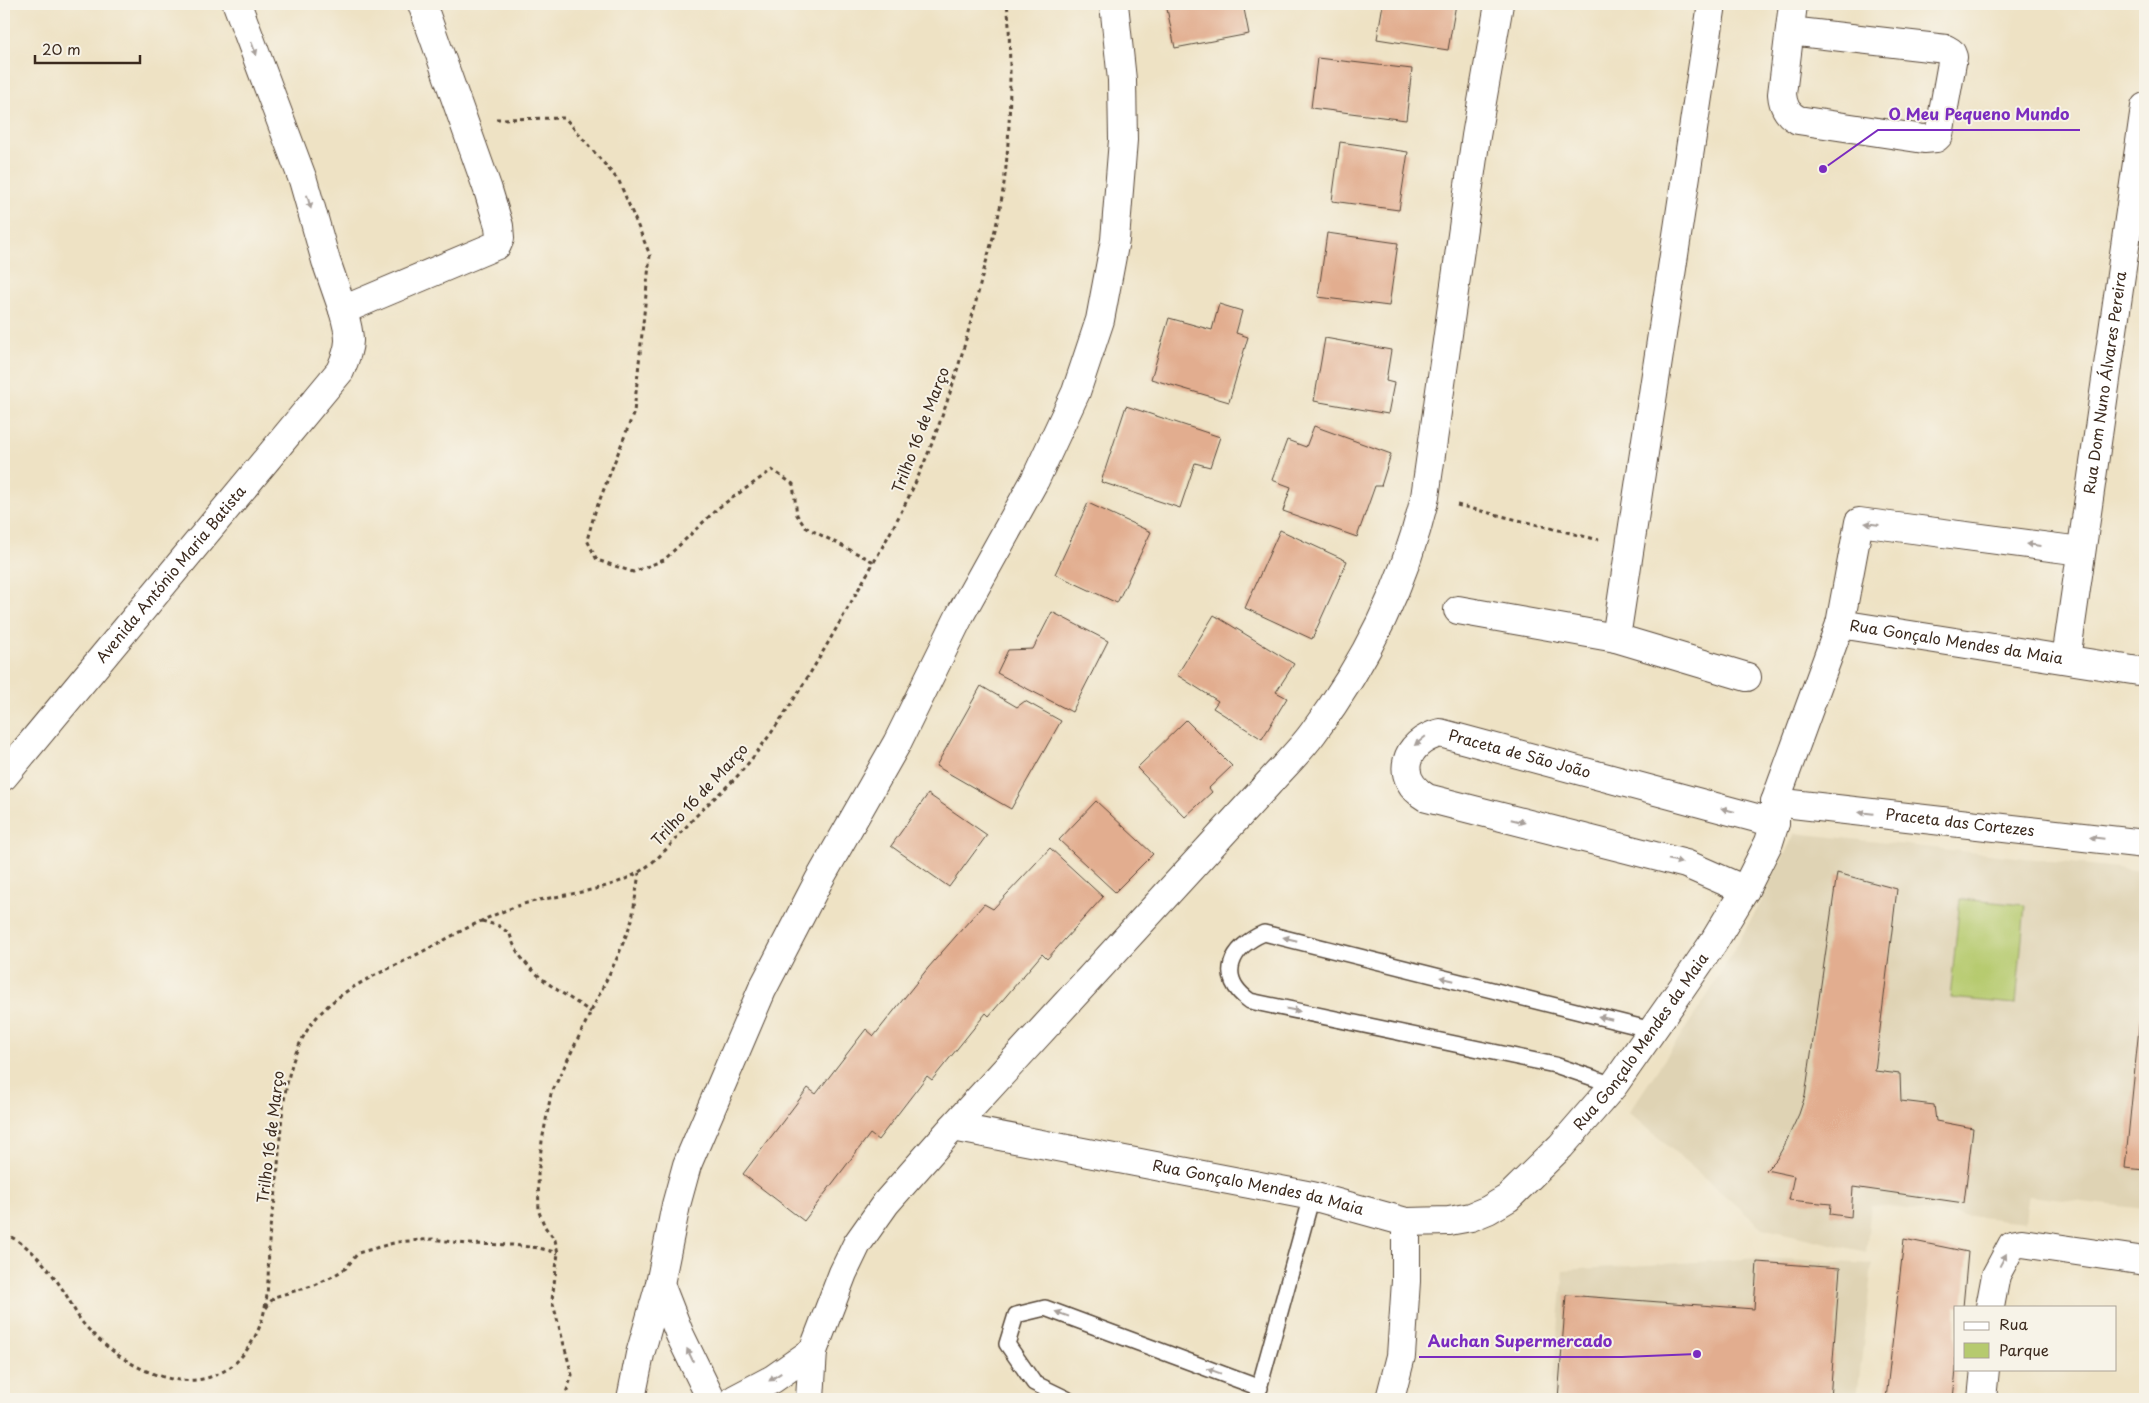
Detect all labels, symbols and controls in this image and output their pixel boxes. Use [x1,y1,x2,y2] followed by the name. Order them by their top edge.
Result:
[35,32,140,64] scale bar
[42,37,81,60] text: 20 m
[251,42,258,57] one-way arrow
[1878,99,2080,130] callout: O Meu Pequeno Mundo
[1889,101,2069,125] text: O Meu Pequeno Mundo
[305,195,313,210] one-way arrow
[2077,269,2131,496] street label: Rua Dom Nuno Álvares Pereira
[885,363,954,496] street label: Trilho 16 de Março
[90,479,251,667] street label: Avenida António Maria Batista
[1863,520,1879,528] one-way arrow
[2025,541,2041,549] one-way arrow
[1848,613,2065,669] street label: Rua Gonçalo Mendes da Maia
[1446,723,1594,783] street label: Praceta de São João
[1414,736,1427,747] one-way arrow
[645,737,753,850] street label: Trilho 16 de Março
[1884,802,2036,841] street label: Praceta das Cortezes
[1720,806,1735,814] one-way arrow
[1857,809,1873,817] one-way arrow
[1510,817,1525,825] one-way arrow
[2088,834,2104,842] one-way arrow
[1668,857,1683,865] one-way arrow
[1282,935,1297,943] one-way arrow
[1567,948,1713,1135] street label: Rua Gonçalo Mendes da Maia
[1440,975,1455,983] one-way arrow
[1286,1007,1302,1015] one-way arrow
[1597,1014,1613,1022] one-way arrow
[250,1069,289,1204] street label: Trilho 16 de Março
[1151,1153,1367,1220] street label: Rua Gonçalo Mendes da Maia
[1999,1253,2007,1268] one-way arrow
[1954,1306,2116,1370] legend
[1054,1310,1069,1317] one-way arrow
[1999,1312,2028,1335] text: Rua
[1419,1326,1622,1357] callout: Auchan Supermercado
[1428,1328,1612,1352] text: Auchan Supermercado
[1999,1338,2049,1361] text: Parque
[686,1348,694,1362] one-way arrow
[1206,1367,1221,1375] one-way arrow
[769,1372,782,1382] one-way arrow

